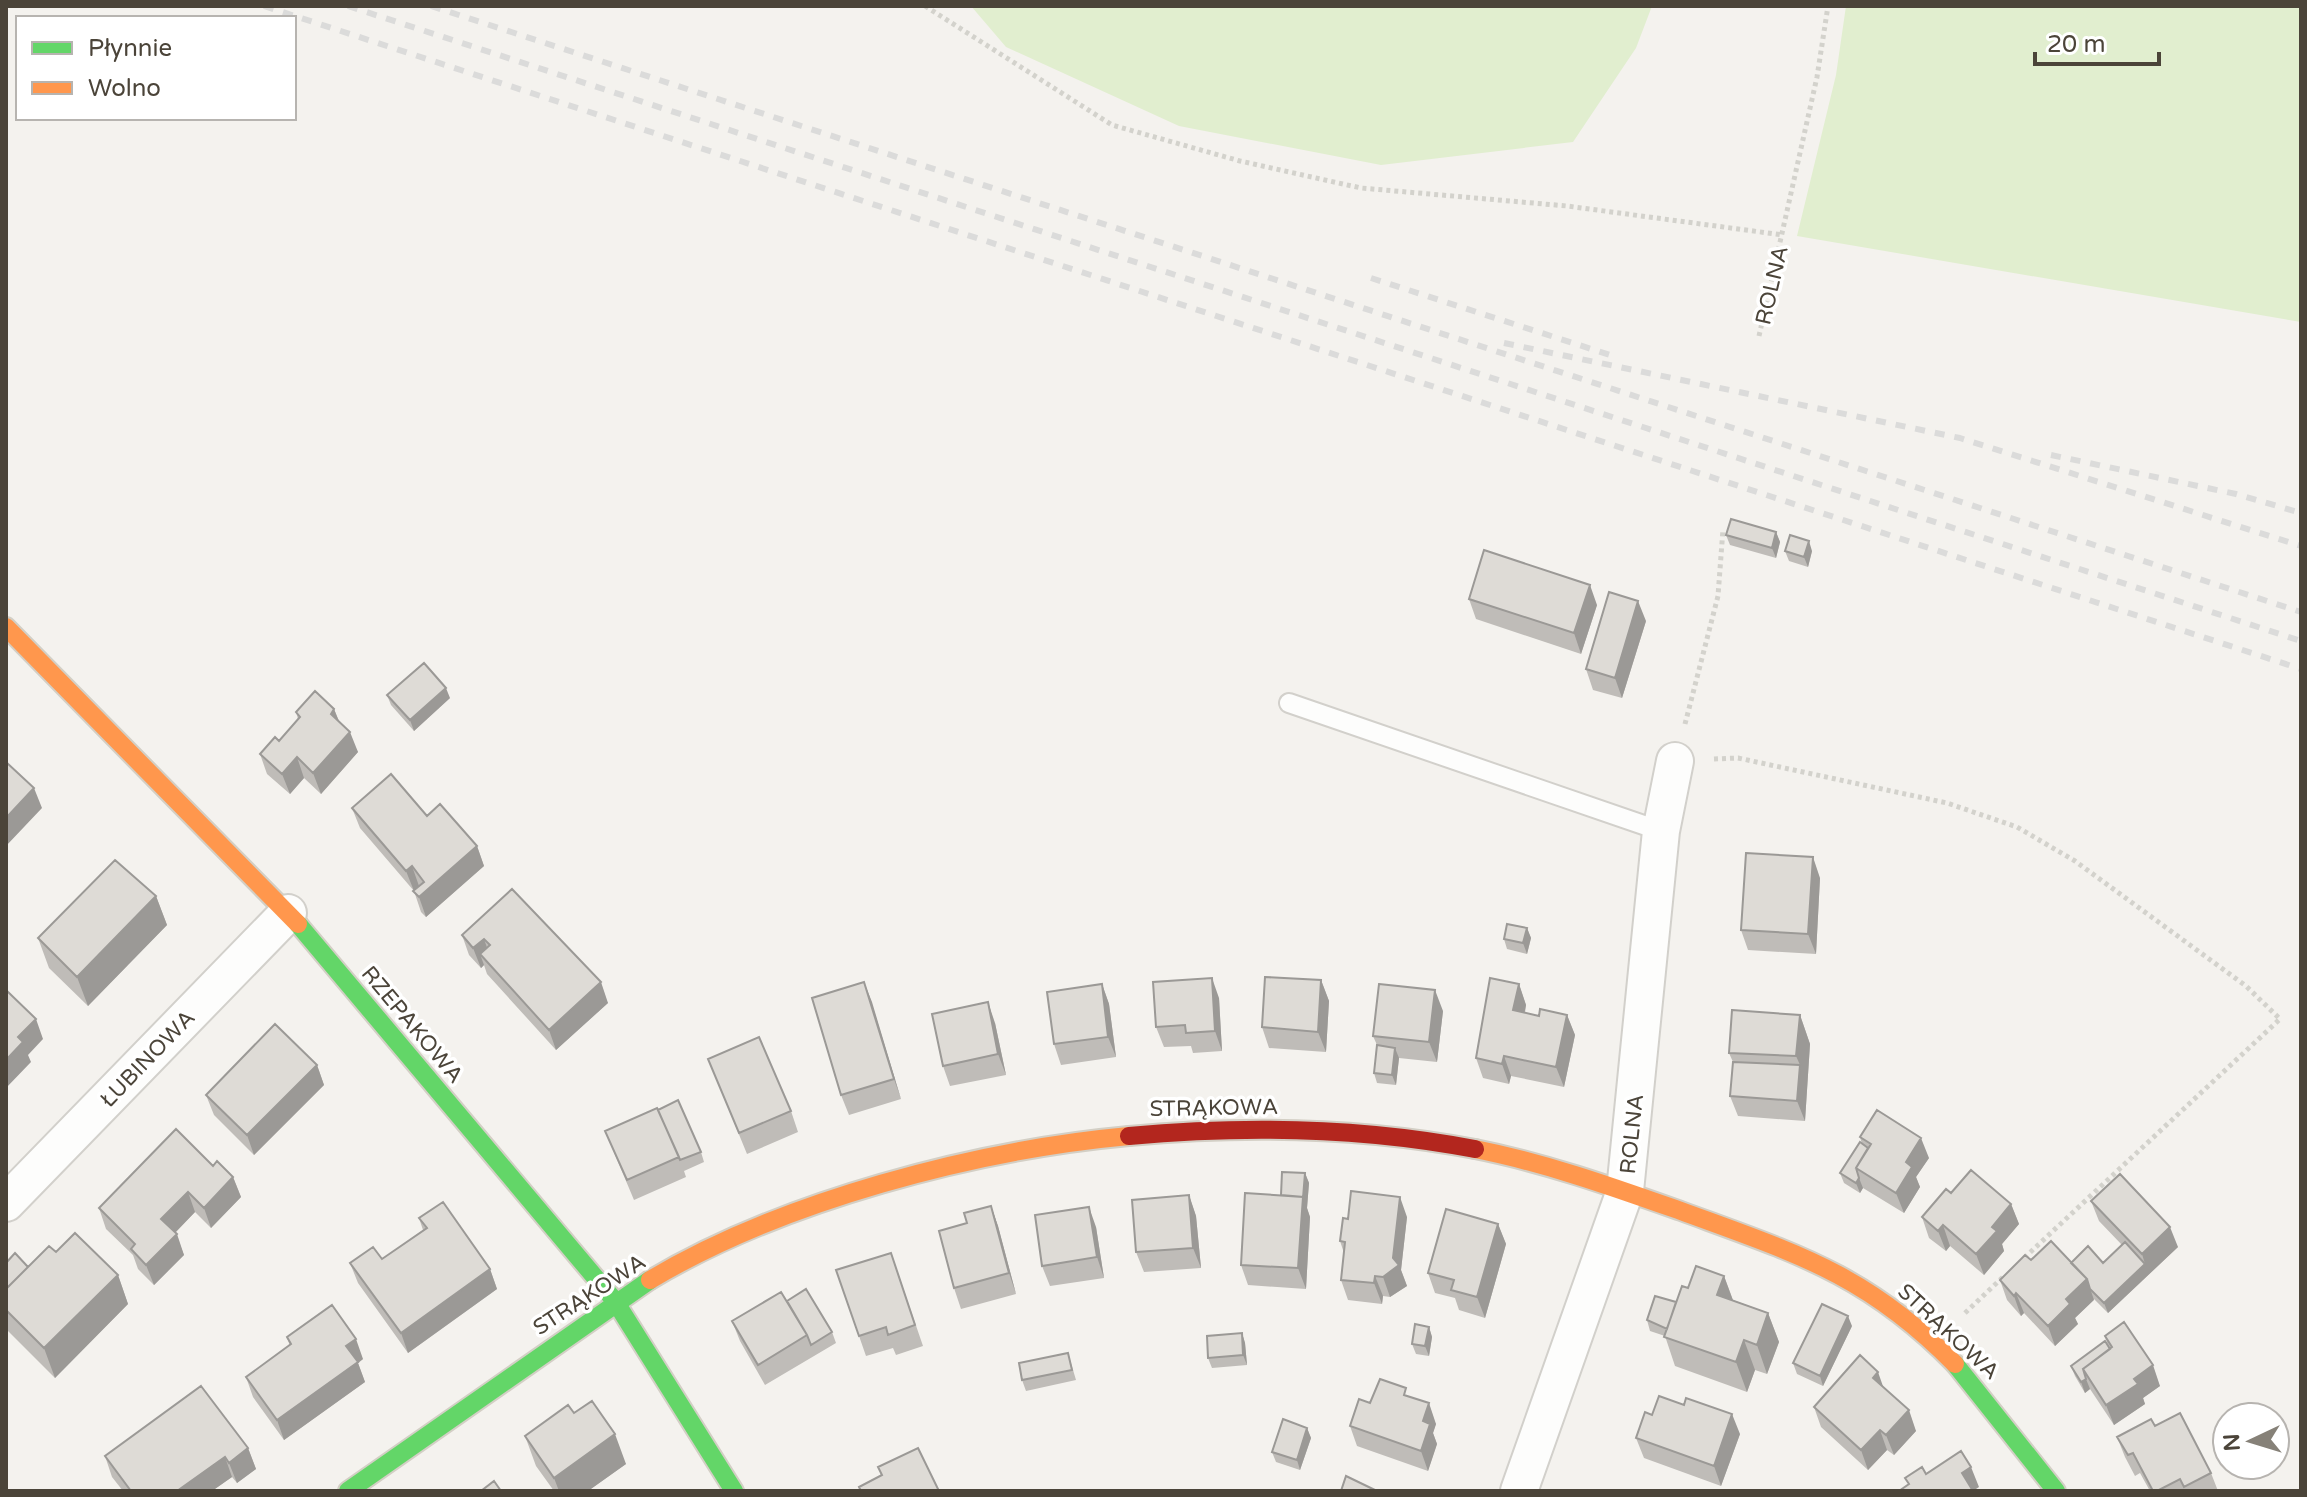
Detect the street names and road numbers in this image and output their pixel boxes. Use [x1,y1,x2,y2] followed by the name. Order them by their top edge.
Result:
[1750,243,1794,327] street label: ROLNA
[356,961,469,1088] street label: RZEPAKOWA
[95,1005,200,1113] street label: ŁUBINOWA
[1615,1093,1649,1175] street label: ROLNA
[1149,1094,1279,1122] street label: STRĄKOWA
[528,1249,651,1341] street label: STRĄKOWA
[1892,1278,2004,1385] street label: STRĄKOWA

